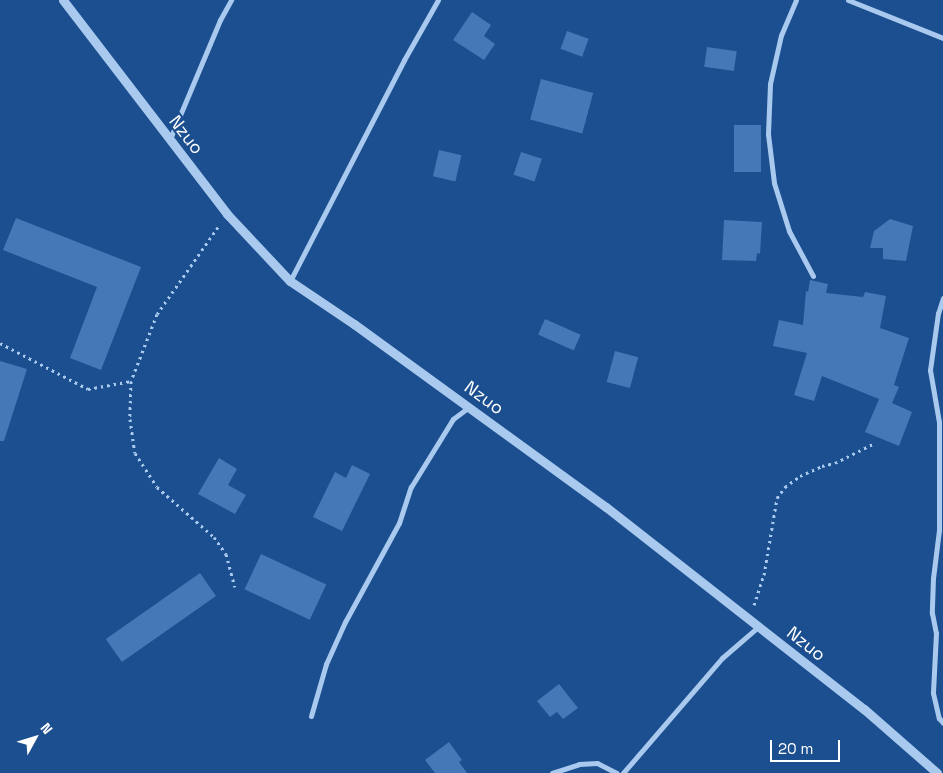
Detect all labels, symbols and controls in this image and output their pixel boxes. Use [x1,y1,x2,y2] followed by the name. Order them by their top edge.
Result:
[164,111,208,159] street label: Nzuo
[460,376,508,420] street label: Nzuo
[782,622,830,666] street label: Nzuo
[10,713,60,763] north arrow
[37,719,57,738] text: N
[773,730,843,762] scale bar
[778,739,813,758] text: 20 m

